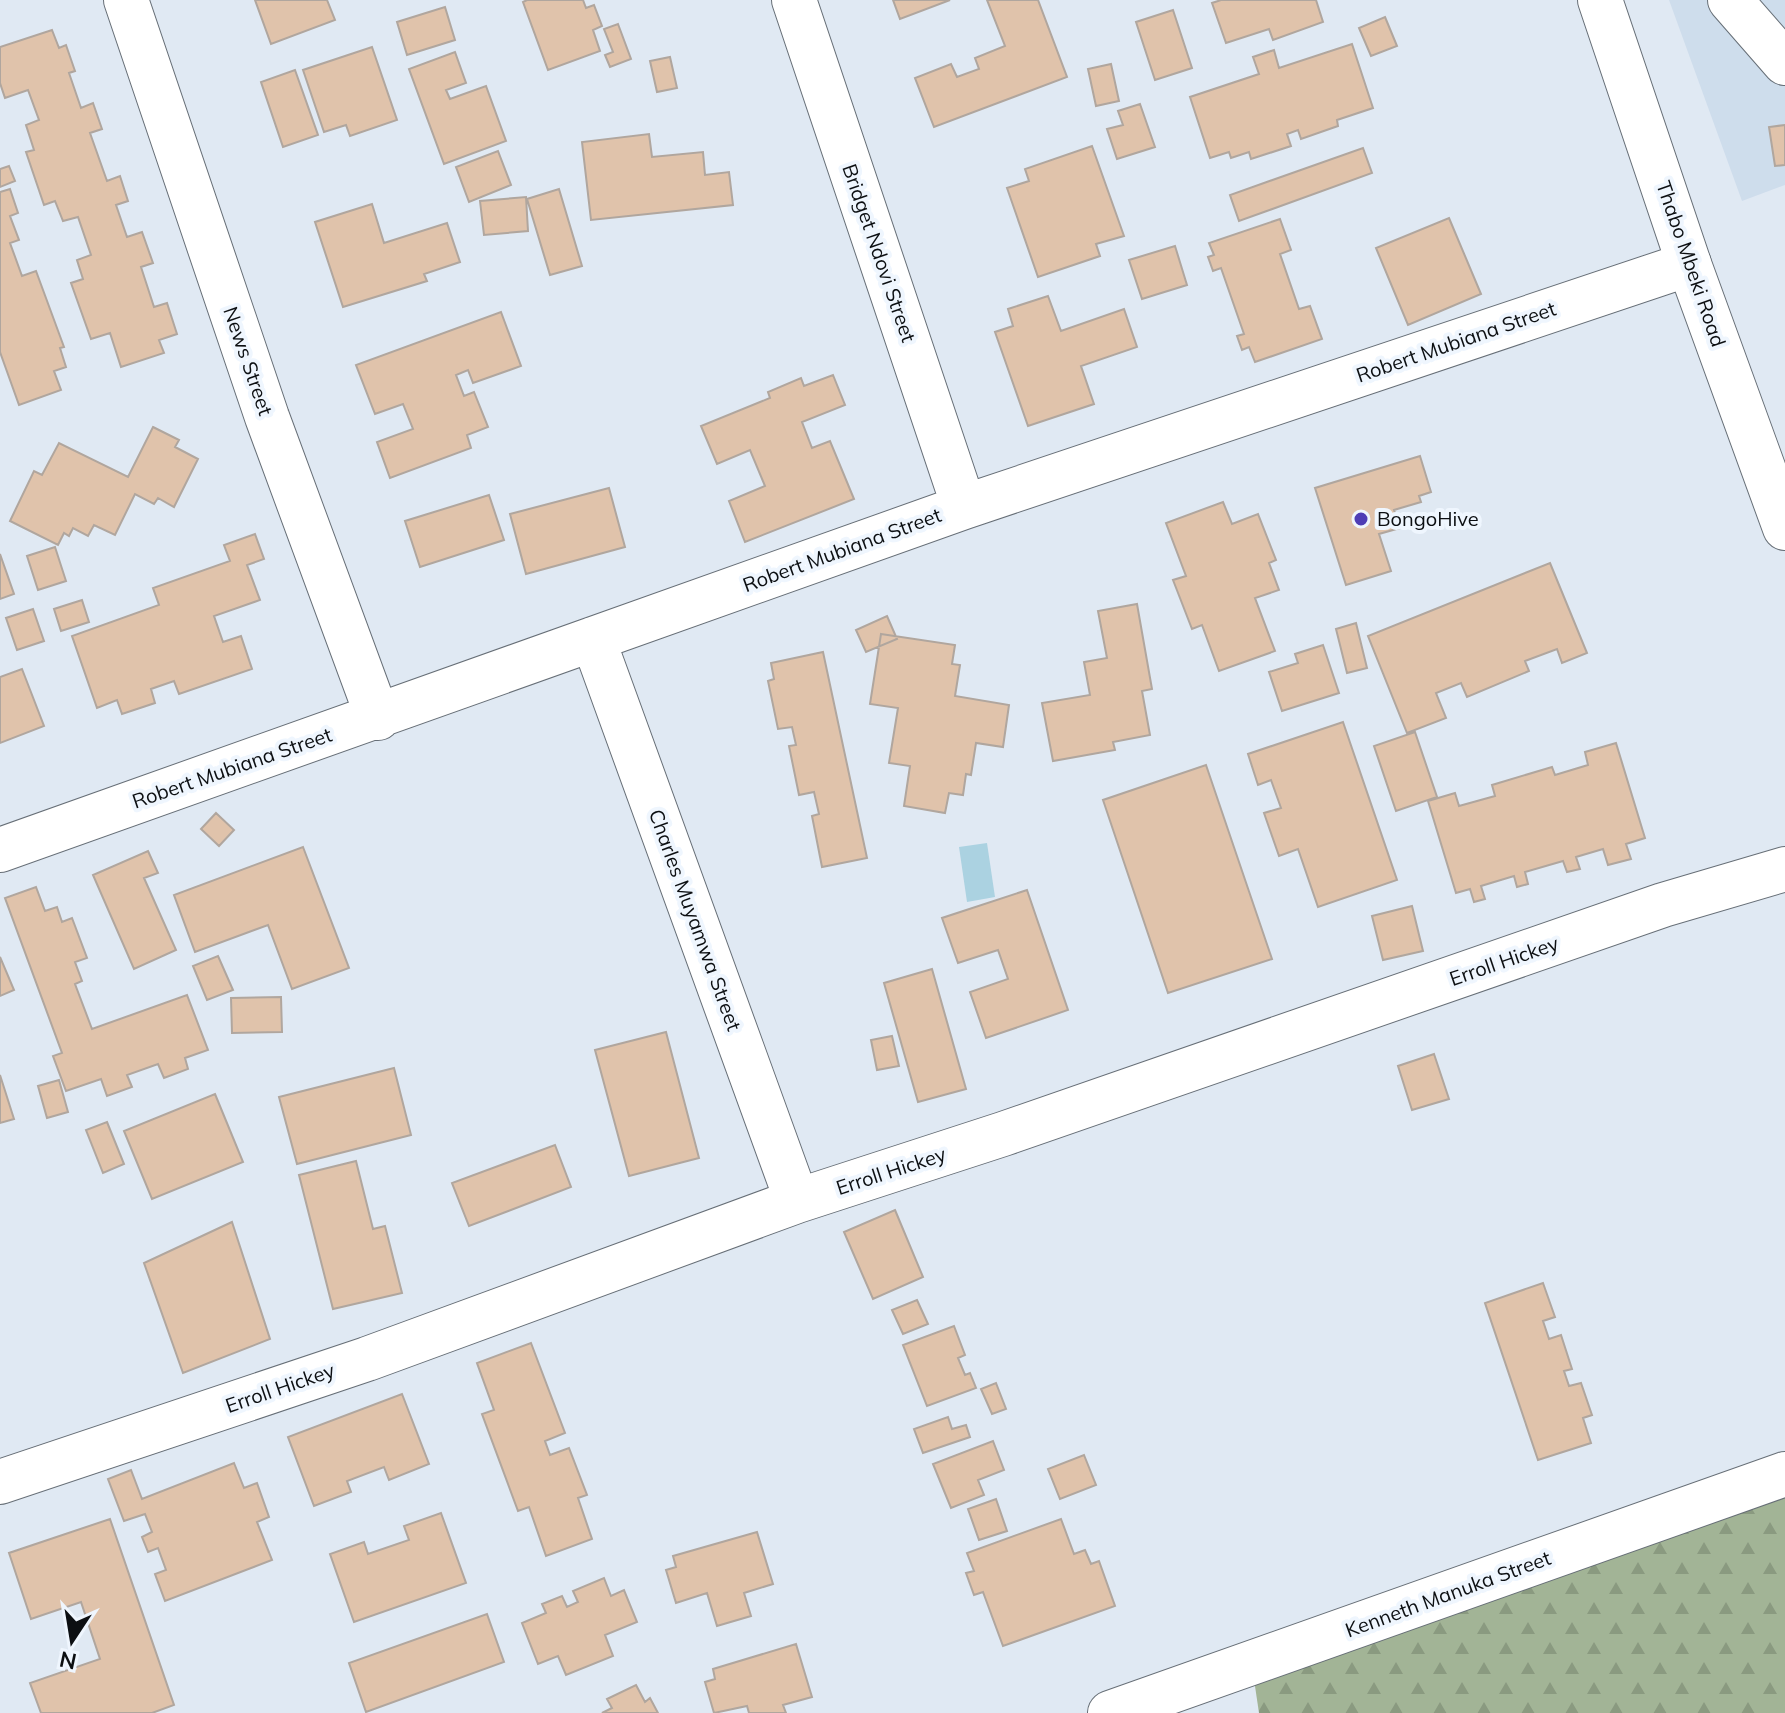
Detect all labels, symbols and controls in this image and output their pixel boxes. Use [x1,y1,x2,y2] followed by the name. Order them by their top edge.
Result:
[837,160,922,345] street label: Bridget Ndovi Street
[1651,178,1732,350] street label: Thabo Mbeki Road
[1353,296,1559,387] street label: Robert Mubiana Street
[218,303,279,418] street label: News Street
[739,502,945,597] street label: Robert Mubiana Street
[1377,506,1479,531] place label: BongoHive
[1352,510,1370,528] marker: BongoHive
[129,722,335,813] street label: Robert Mubiana Street
[644,806,747,1034] street label: Charles Muyamwa Street
[1446,930,1562,991] street label: Erroll Hickey
[833,1141,949,1200] street label: Erroll Hickey
[222,1357,338,1418] street label: Erroll Hickey
[1342,1545,1554,1642] street label: Kenneth Manuka Street
[32,1601,112,1681] north arrow
[57,1645,79,1676] text: N

